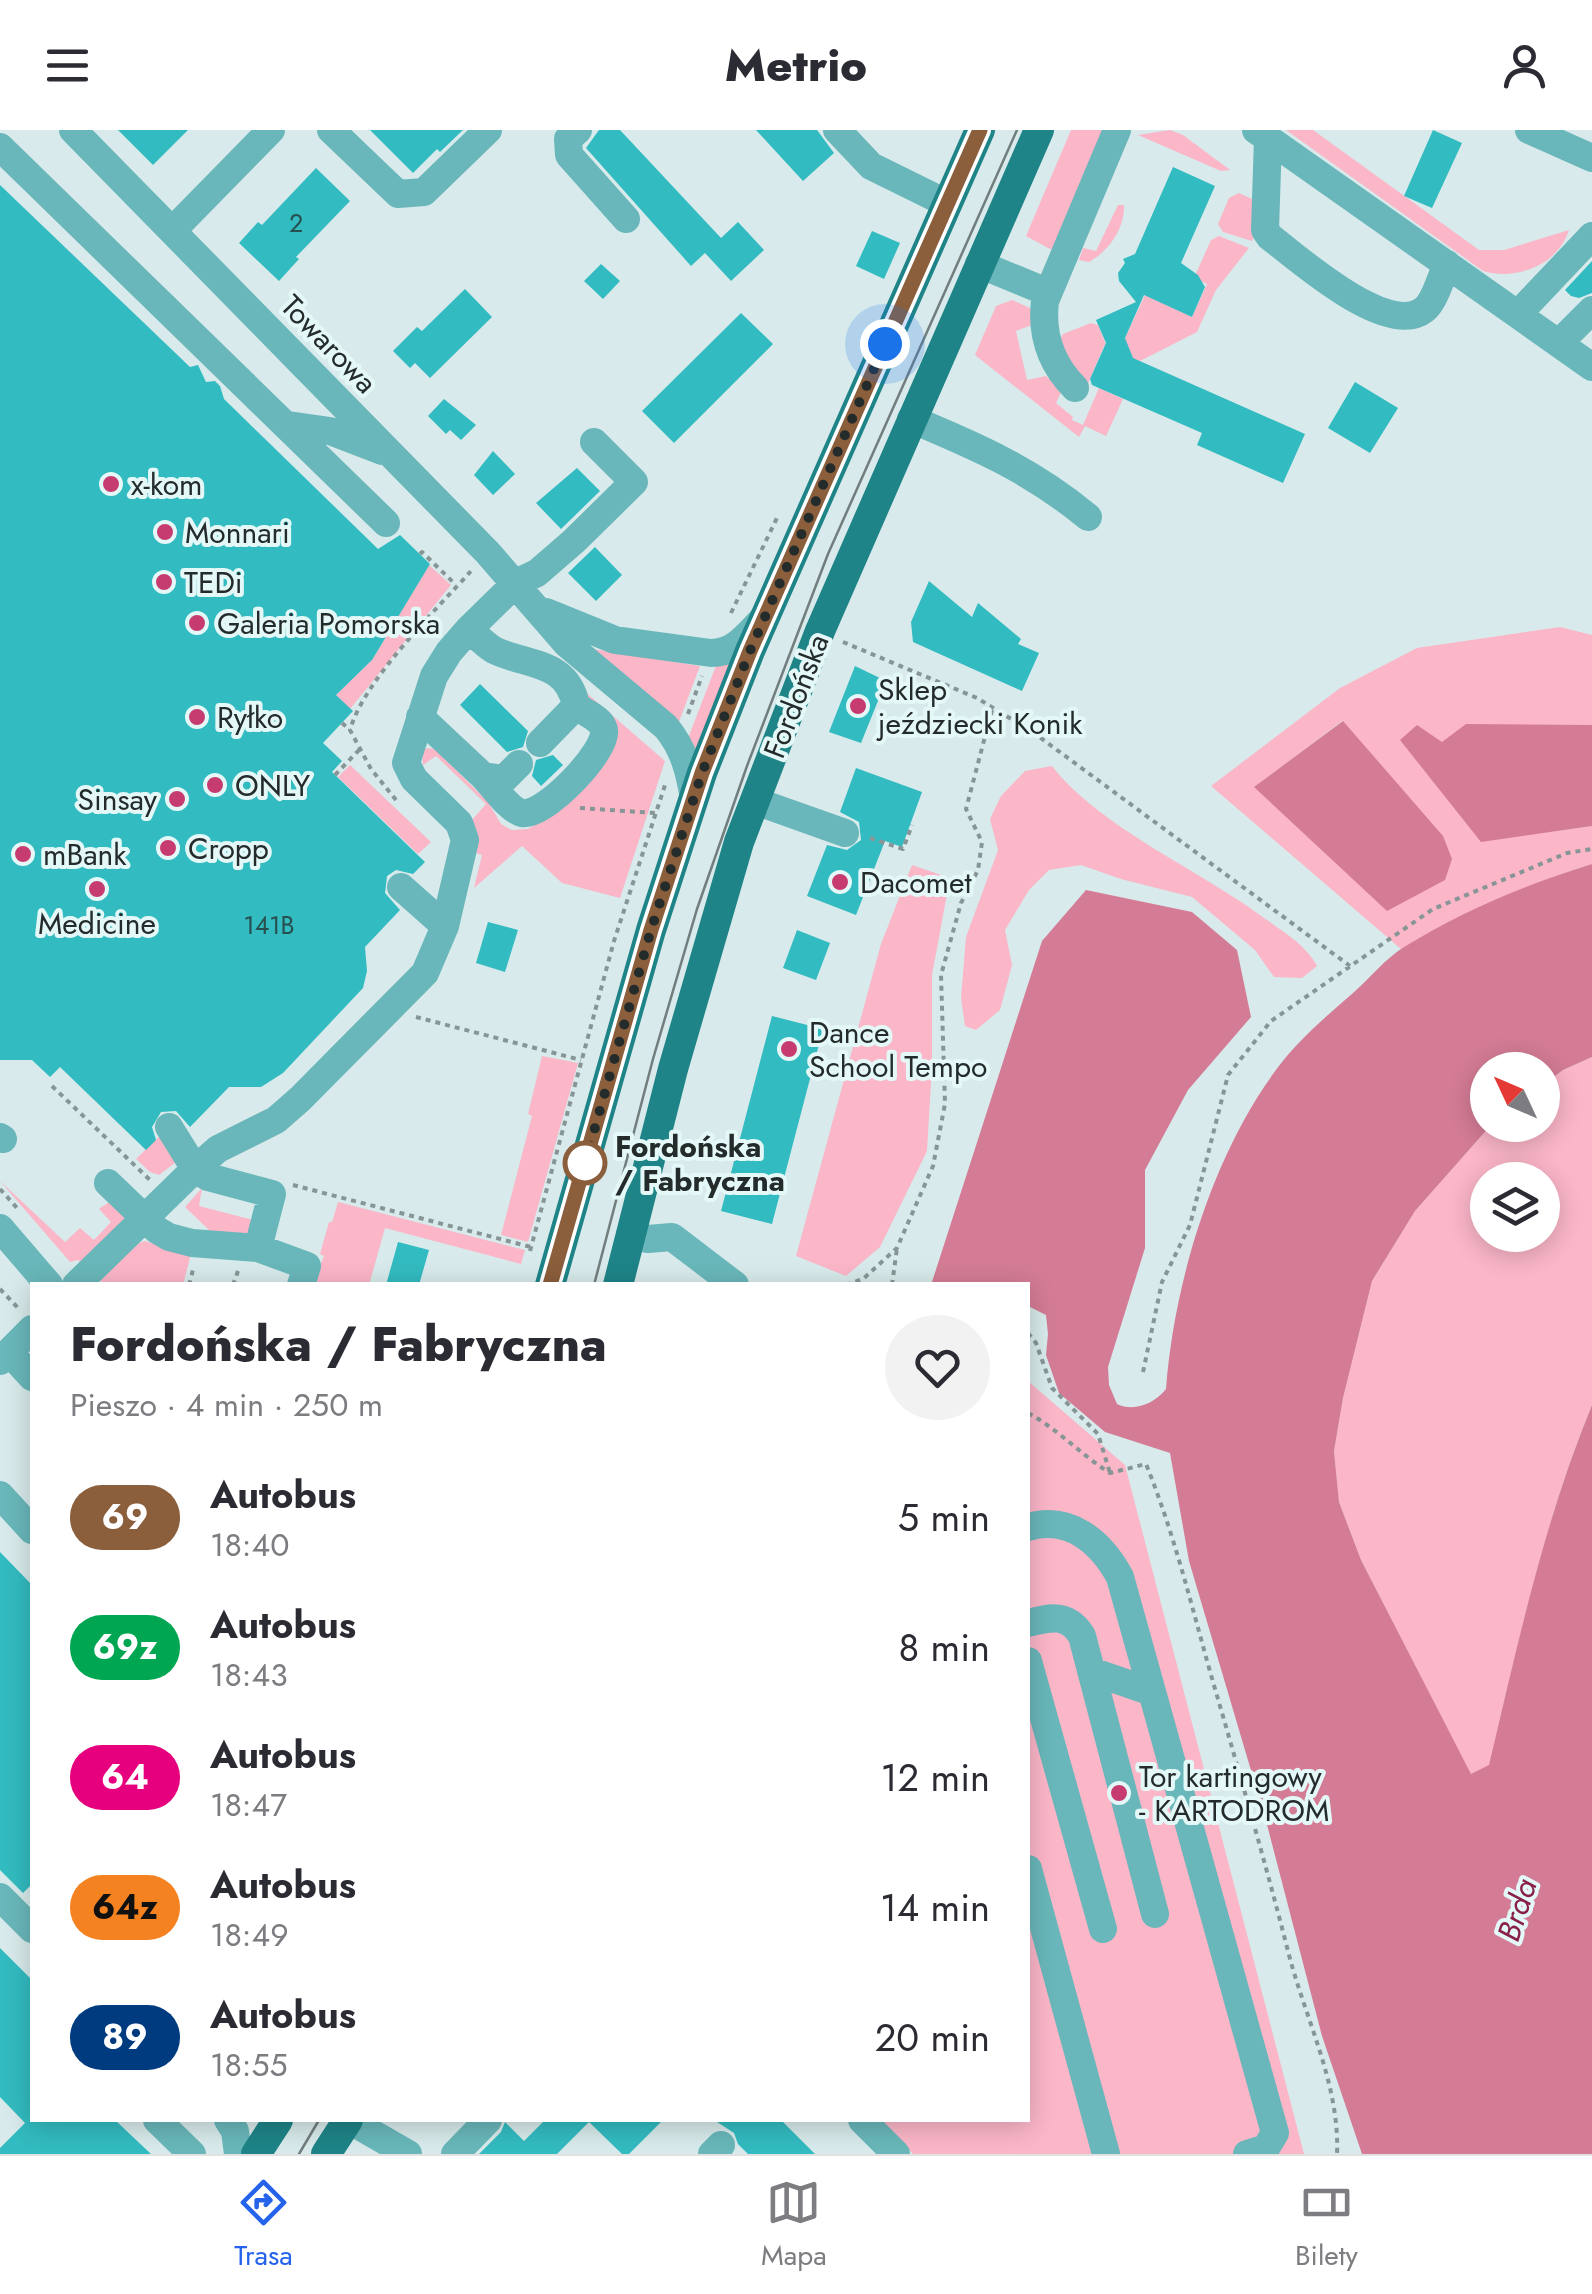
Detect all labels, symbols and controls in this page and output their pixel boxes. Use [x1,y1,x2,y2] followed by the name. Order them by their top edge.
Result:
[725,33,867,98] text: Metrio
[40,38,95,93] icon: menu
[1497,38,1552,93] icon: person
[289,205,303,241] house number: 2
[271,285,387,403] street label: Towarowa
[860,319,910,369] your location
[131,463,202,506] place label: x-kom
[100,473,122,495] marker: x-kom
[185,511,290,554] place label: Monnari
[154,521,176,543] marker: Monnari
[184,561,243,604] place label: TEDi
[153,571,175,593] marker: TEDi
[217,602,440,645] place label: Galeria Pomorska
[186,612,208,634] marker: Galeria Pomorska
[753,628,839,764] street label: Fordońska
[876,668,1083,745] place label: Sklep jeździecki Konik
[847,695,869,717] marker: Sklep jeździecki Konik
[217,696,283,739] place label: Ryłko
[186,706,208,728] marker: Ryłko
[235,764,310,807] place label: ONLY
[204,774,226,796] marker: ONLY
[77,778,158,821] place label: Sinsay
[166,788,188,810] marker: Sinsay
[188,827,269,870] place label: Cropp
[43,833,127,876] place label: mBank
[157,837,179,859] marker: Cropp
[12,843,34,865] marker: mBank
[860,861,972,904] place label: Dacomet
[829,871,851,893] marker: Dacomet
[86,878,108,900] marker: Medicine
[38,902,156,945] place label: Medicine
[243,907,295,943] house number: 141B
[809,1011,987,1088] place label: Dance School Tempo
[778,1038,800,1060] marker: Dance School Tempo
[1470,1052,1560,1142] north arrow
[1470,1052,1560,1252] map controls
[615,1125,785,1202] place label: Fordońska / Fabryczna
[564,1142,606,1184] marker: Fordońska / Fabryczna
[1470,1162,1560,1252] button: layers
[70,1310,607,1379] text: Fordońska / Fabryczna
[885,1315,990,1420] button: heart
[70,1382,383,1428] text: Pieszo · 4 min · 250 m
[210,1467,356,1522] text: Autobus
[898,1490,990,1545] text: 5 min
[102,1492,148,1542] text: 69
[210,1522,289,1568] text: 18:40
[210,1597,356,1652] text: Autobus
[898,1620,990,1675] text: 8 min
[92,1622,158,1672] text: 69z
[210,1652,288,1698] text: 18:43
[210,1727,356,1782] text: Autobus
[880,1750,990,1805] text: 12 min
[101,1752,149,1802] text: 64
[1139,1755,1329,1832] place label: Tor kartingowy - KARTODROM
[210,1782,287,1828] text: 18:47
[1108,1782,1130,1804] marker: Tor kartingowy - KARTODROM
[210,1857,356,1912] text: Autobus
[1485,1872,1549,1947] water label: Brda
[880,1880,990,1935] text: 14 min
[92,1882,158,1932] text: 64z
[210,1912,289,1958] text: 18:49
[210,1987,356,2042] text: Autobus
[875,2010,990,2065] text: 20 min
[102,2012,148,2062] text: 89
[210,2042,288,2088] text: 18:55
[234,2175,293,2276] tab: Trasa
[761,2175,827,2276] tab: Mapa
[1295,2175,1358,2276] tab: Bilety

